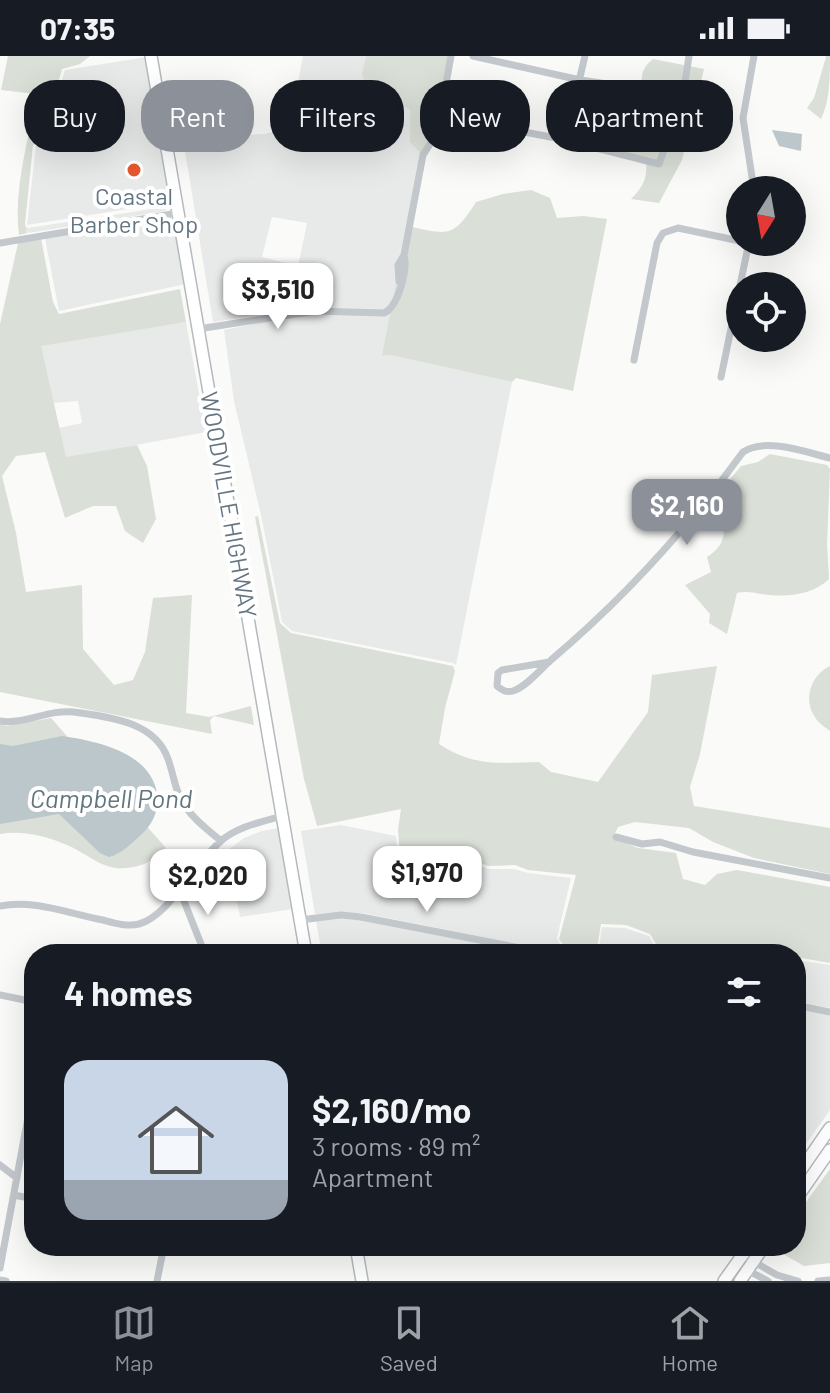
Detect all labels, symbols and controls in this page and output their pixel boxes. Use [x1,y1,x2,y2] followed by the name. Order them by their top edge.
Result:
[40,10,115,46] text: 07:35
[24,80,125,152] chip: Buy
[141,80,254,152] chip: Rent
[270,80,404,152] chip: Filters
[420,80,530,152] chip: New
[546,80,733,152] chip: Apartment
[125,161,143,179] marker: Coastal Barber Shop
[726,176,806,256] north arrow
[726,176,806,352] map controls
[70,181,198,238] place label: Coastal Barber Shop
[213,263,343,331] pin: $3,510
[726,272,806,352] button: locate
[241,273,315,304] text: $3,510
[195,389,264,620] street label: WOODVILLE HIGHWAY
[622,479,752,547] pin: $2,160
[650,489,724,520] text: $2,160
[30,782,193,813] water label: Campbell Pond
[362,846,492,914] pin: $1,970
[143,849,273,917] pin: $2,020
[391,856,463,887] text: $1,970
[168,859,248,890] text: $2,020
[722,970,766,1014] icon: filters
[64,972,193,1013] text: 4 homes
[312,1089,472,1130] text: $2,160/mo
[128,1092,224,1188] icon: home
[312,1130,480,1161] text: 3 rooms · 89 m²
[312,1161,433,1192] text: Apartment
[112,1301,156,1375] tab: Map
[380,1301,438,1375] tab: Saved
[662,1301,718,1375] tab: Home

